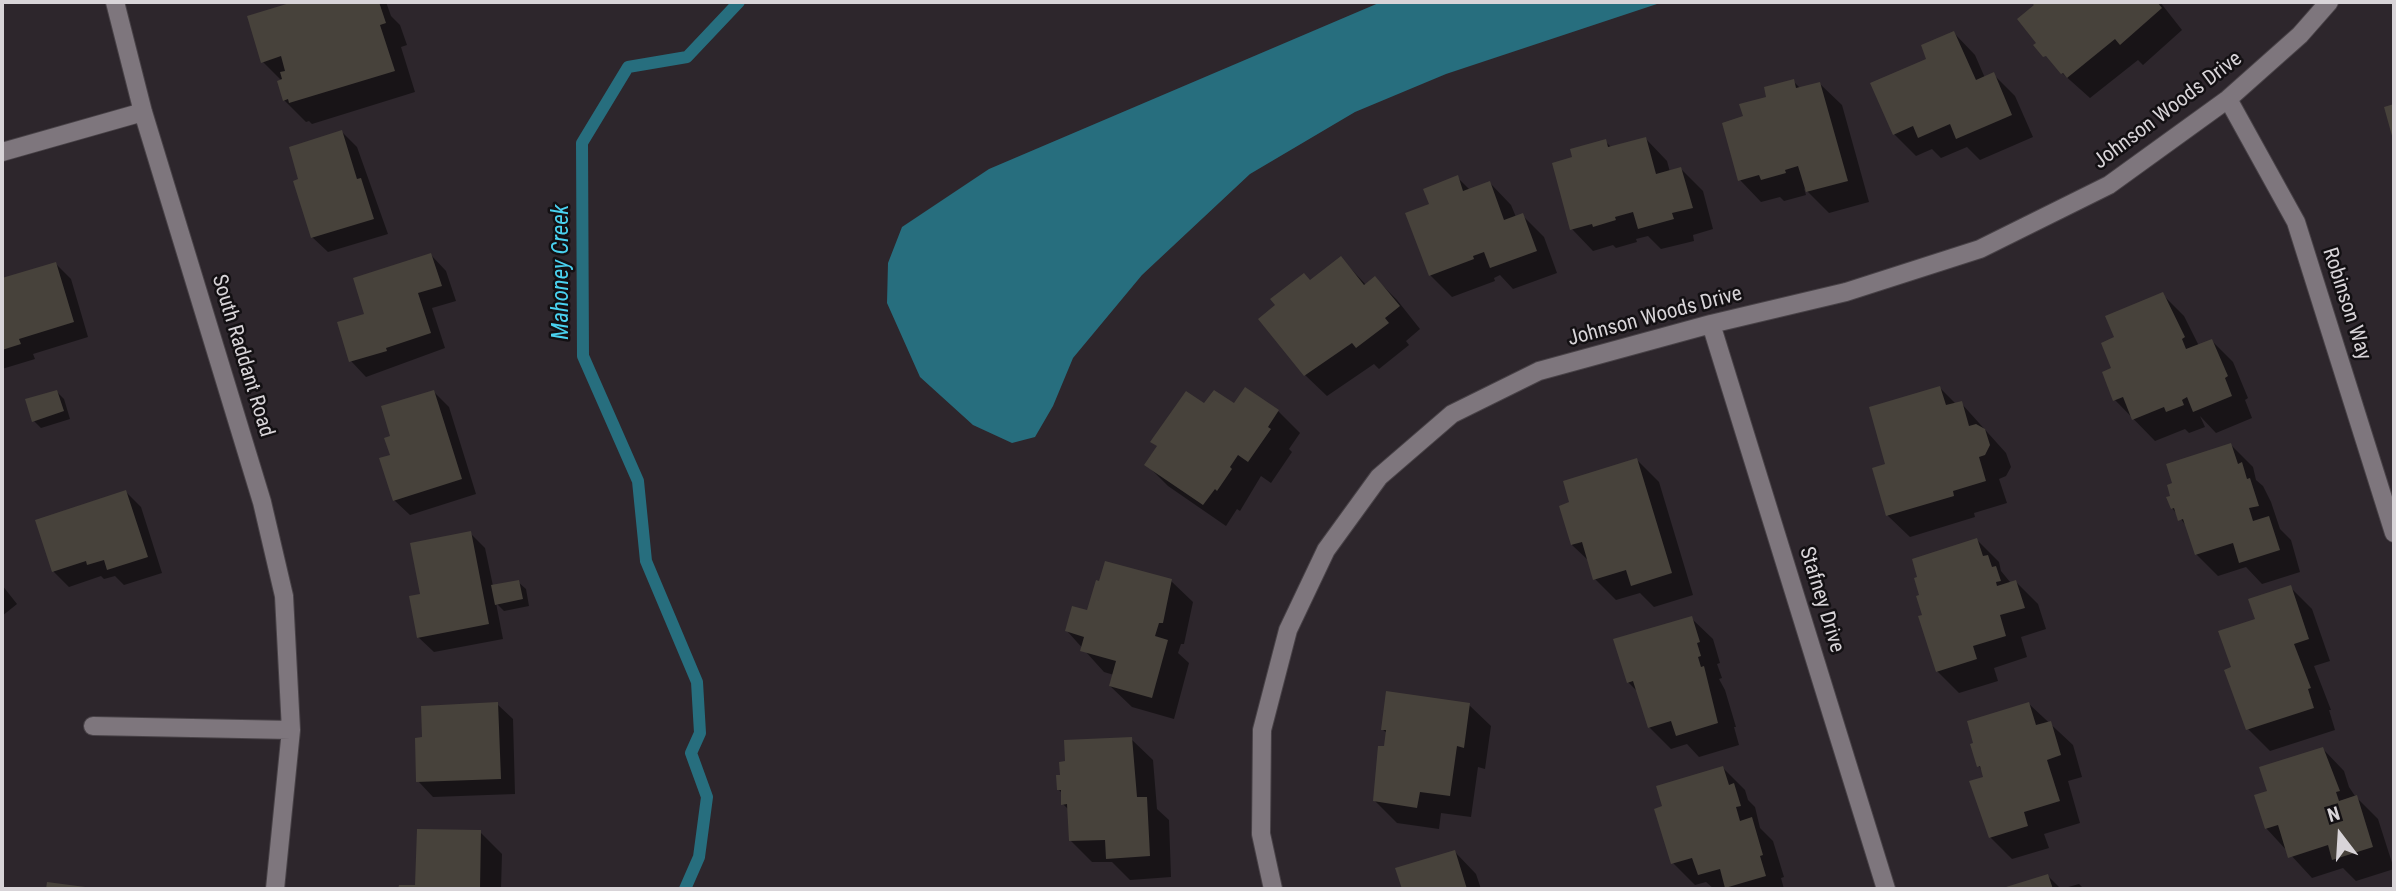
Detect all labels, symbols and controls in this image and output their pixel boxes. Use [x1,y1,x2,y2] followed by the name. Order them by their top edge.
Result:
[2089,47,2247,175] street label: Johnson Woods Drive
[548,204,576,340] water label: Mahoney Creek
[2316,245,2376,363] street label: Robinson Way
[205,272,279,440] street label: South Raddant Road
[1565,282,1745,352] street label: Johnson Woods Drive
[1793,544,1849,656] street label: Stafney Drive
[2305,800,2375,870] north arrow
[2325,802,2343,827] text: N

